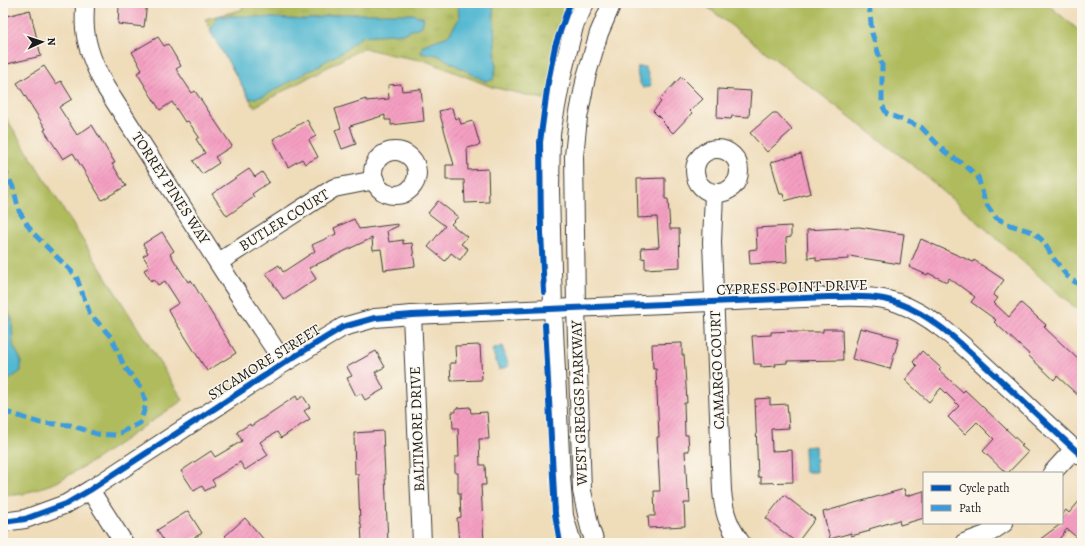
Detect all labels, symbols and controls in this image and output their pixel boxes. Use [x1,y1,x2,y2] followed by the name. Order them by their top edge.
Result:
[22,22,62,62] north arrow
[44,37,59,46] text: N
[127,128,215,249] street label: TORREY PINES WAY
[235,184,334,256] street label: BUTLER COURT
[716,274,868,300] street label: CYPRESS POINT DRIVE
[705,309,729,430] street label: CAMARGO COURT
[204,319,325,405] street label: SYCAMORE STREET
[566,319,592,487] street label: WEST GREGGS PARKWAY
[405,366,429,492] street label: BALTIMORE DRIVE
[923,472,1063,524] legend
[959,480,1010,496] text: Cycle path
[959,500,982,516] text: Path

